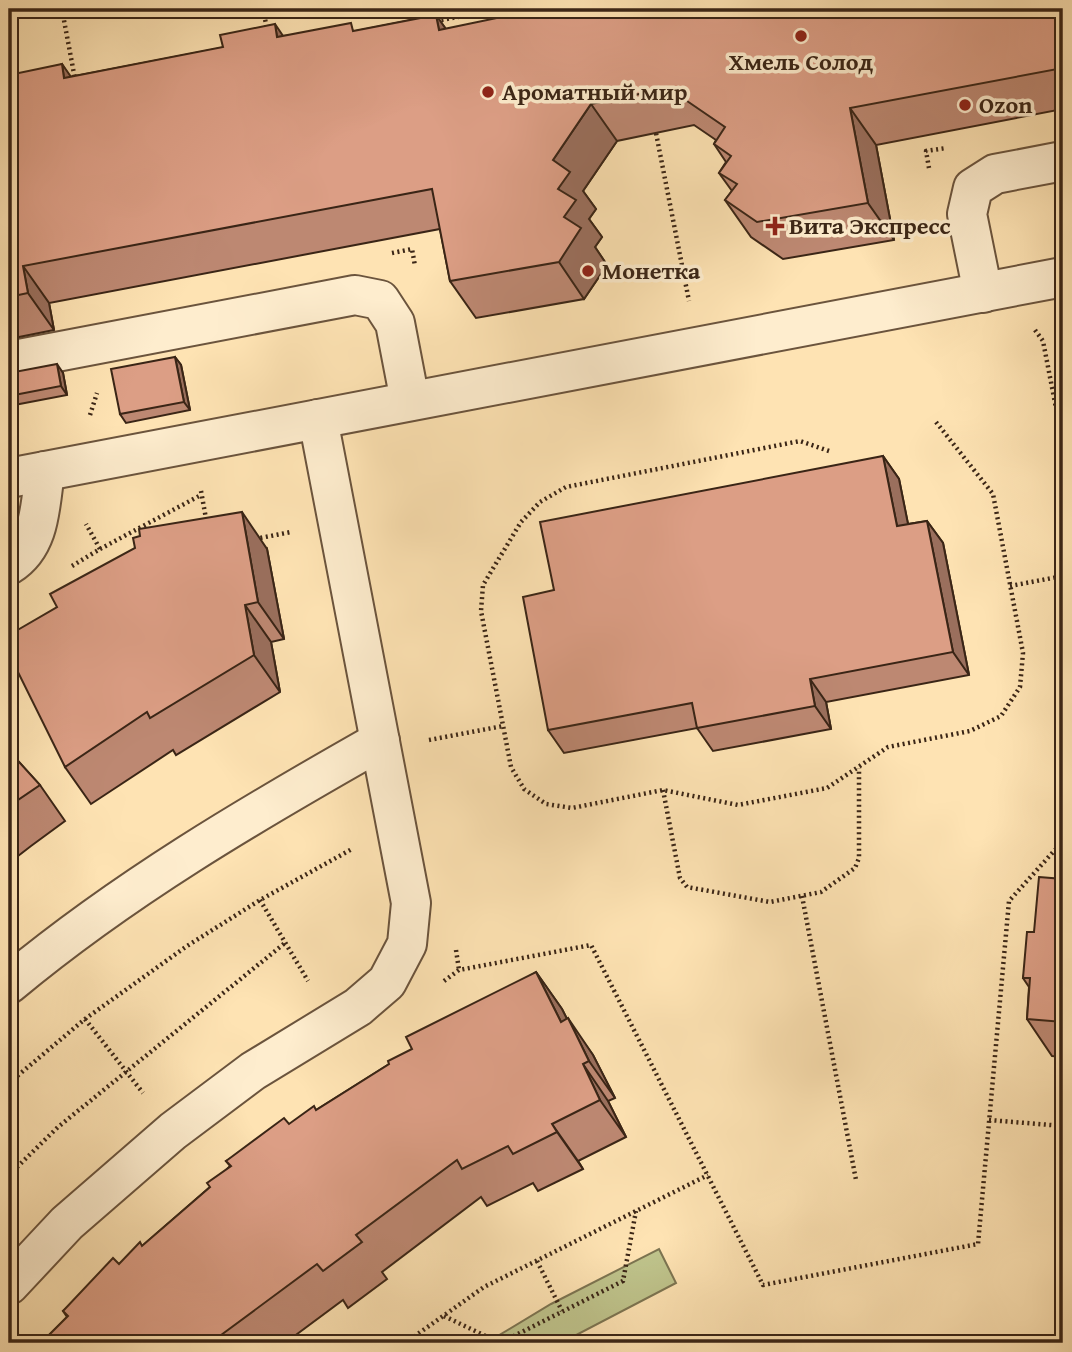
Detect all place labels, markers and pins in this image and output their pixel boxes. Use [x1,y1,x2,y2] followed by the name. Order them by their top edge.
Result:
[793,28,809,44] marker: Хмель Солод
[729,44,874,79] place label: Хмель Солод
[502,74,687,109] place label: Ароматный мир
[480,84,496,100] marker: Ароматный мир
[979,87,1033,122] place label: Ozon
[957,97,973,113] marker: Ozon
[789,208,951,243] place label: Вита Экспресс
[767,218,783,234] marker: Вита Экспресс
[602,253,701,288] place label: Монетка
[580,263,596,279] marker: Монетка

